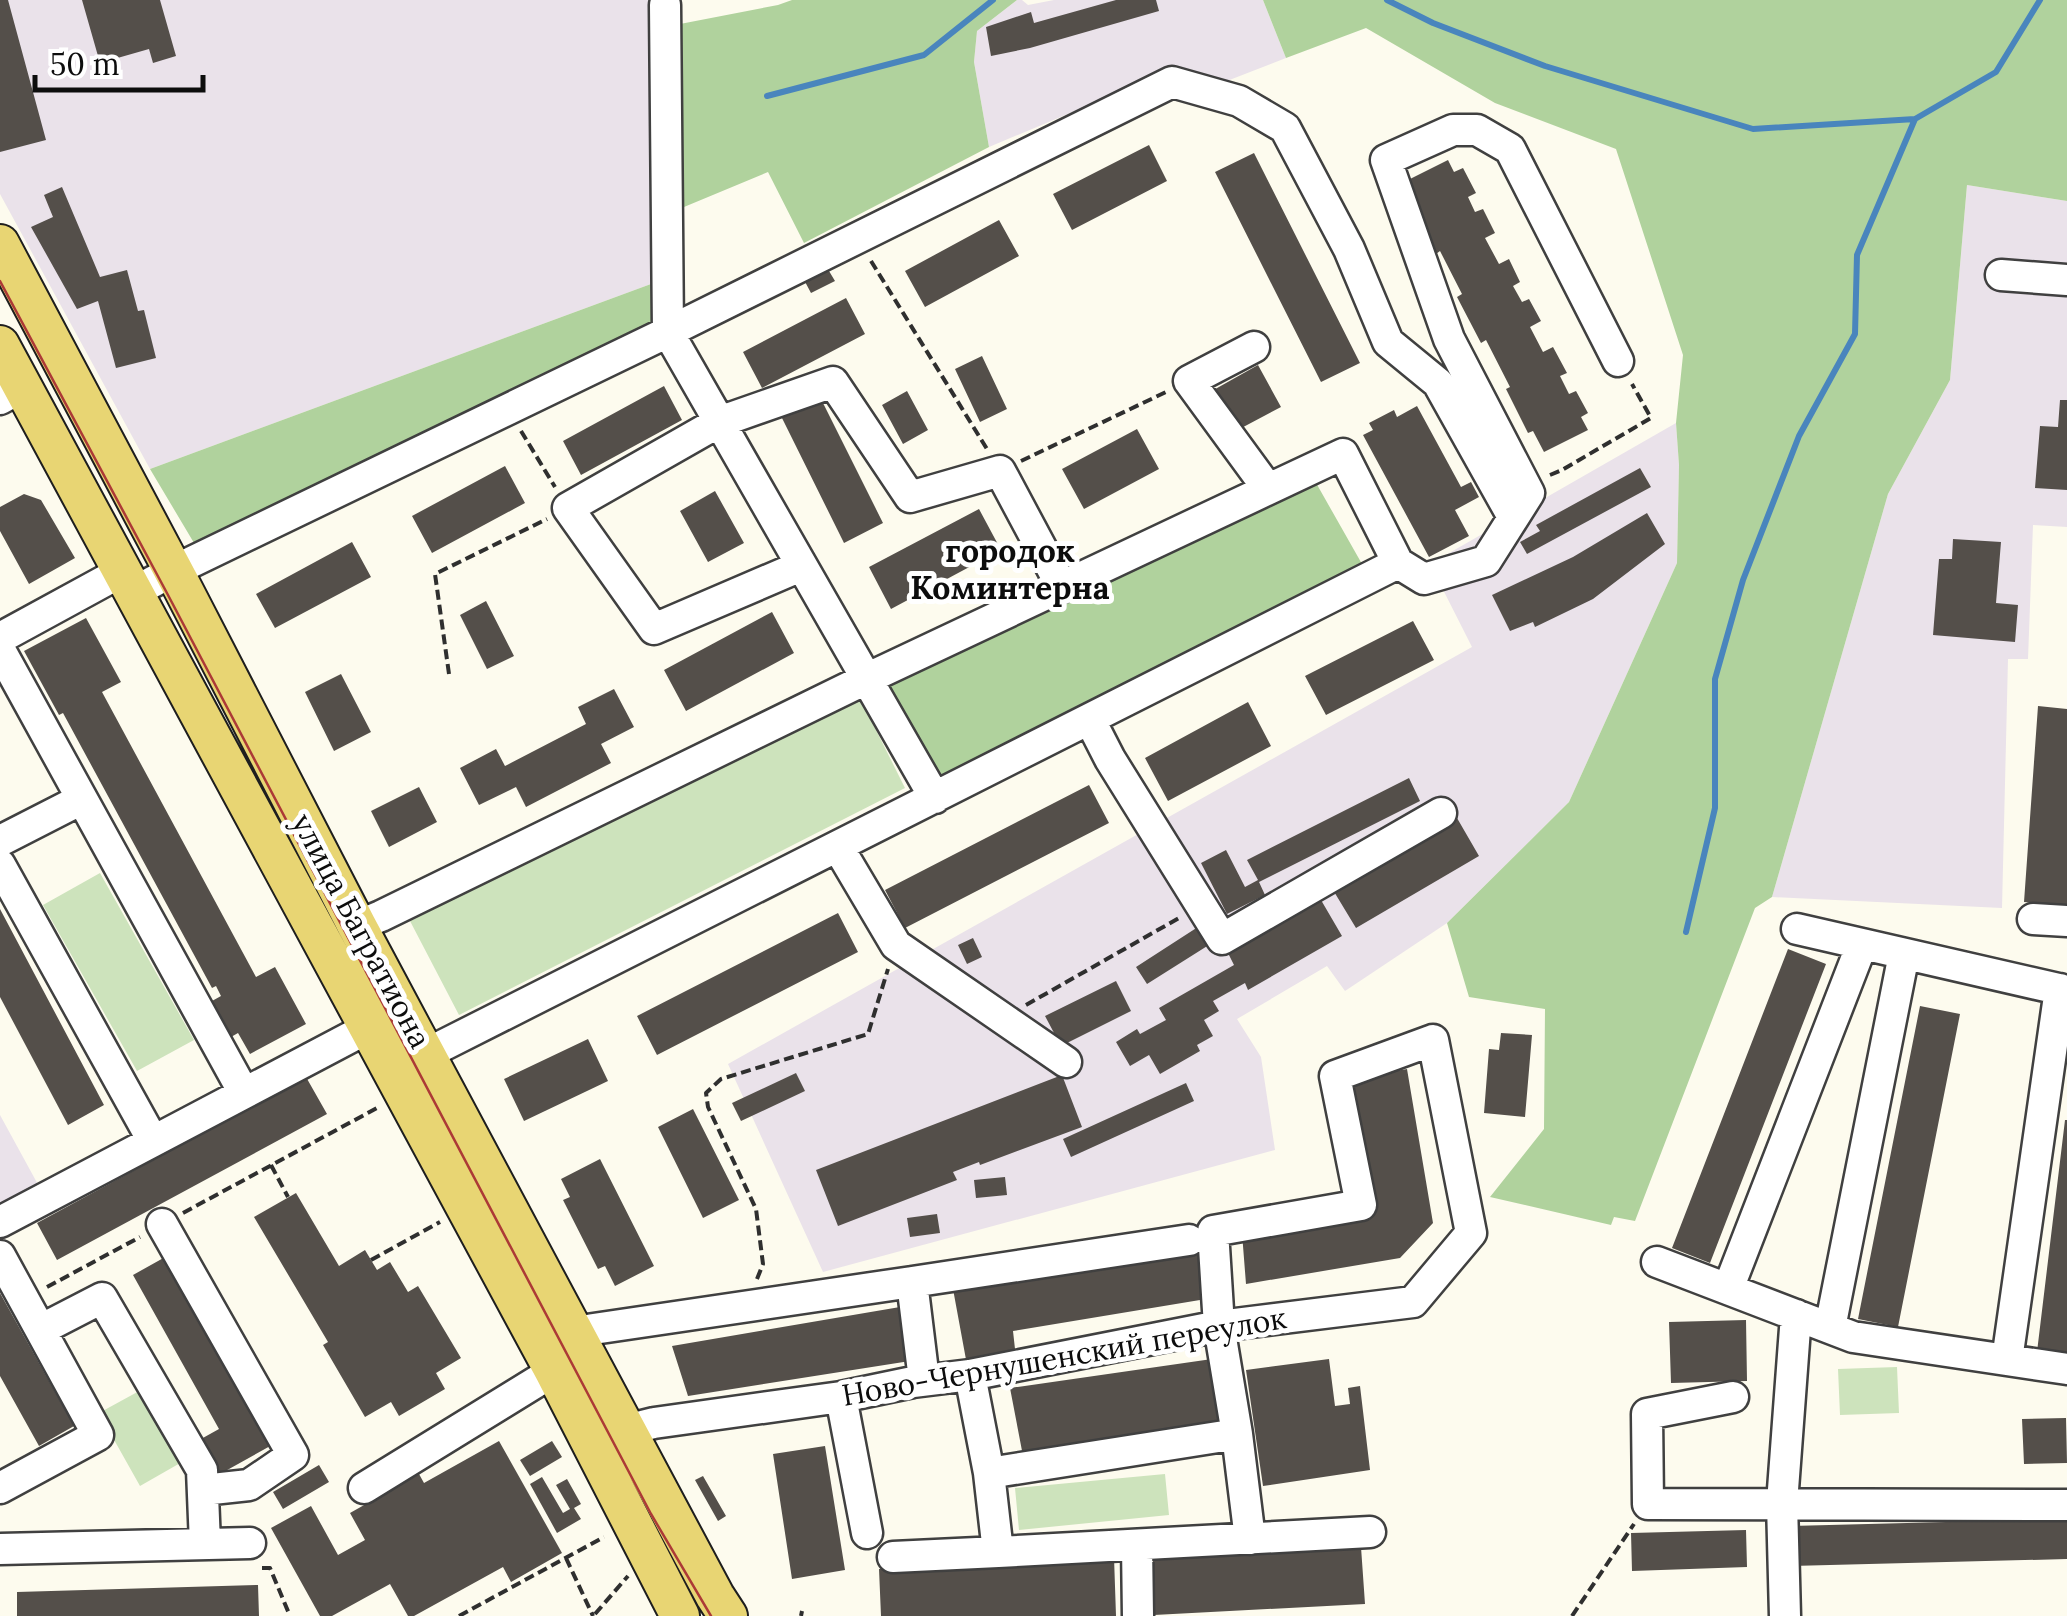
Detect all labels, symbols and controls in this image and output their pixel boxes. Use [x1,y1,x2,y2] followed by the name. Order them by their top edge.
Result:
[35,30,202,92] scale bar
[50,45,120,83] text: 50 m
[910,530,1110,608] district label: городок Коминтерна
[283,807,440,1055] street label: улица Багратиона
[839,1298,1289,1415] street label: Ново-Чернушенский переулок

